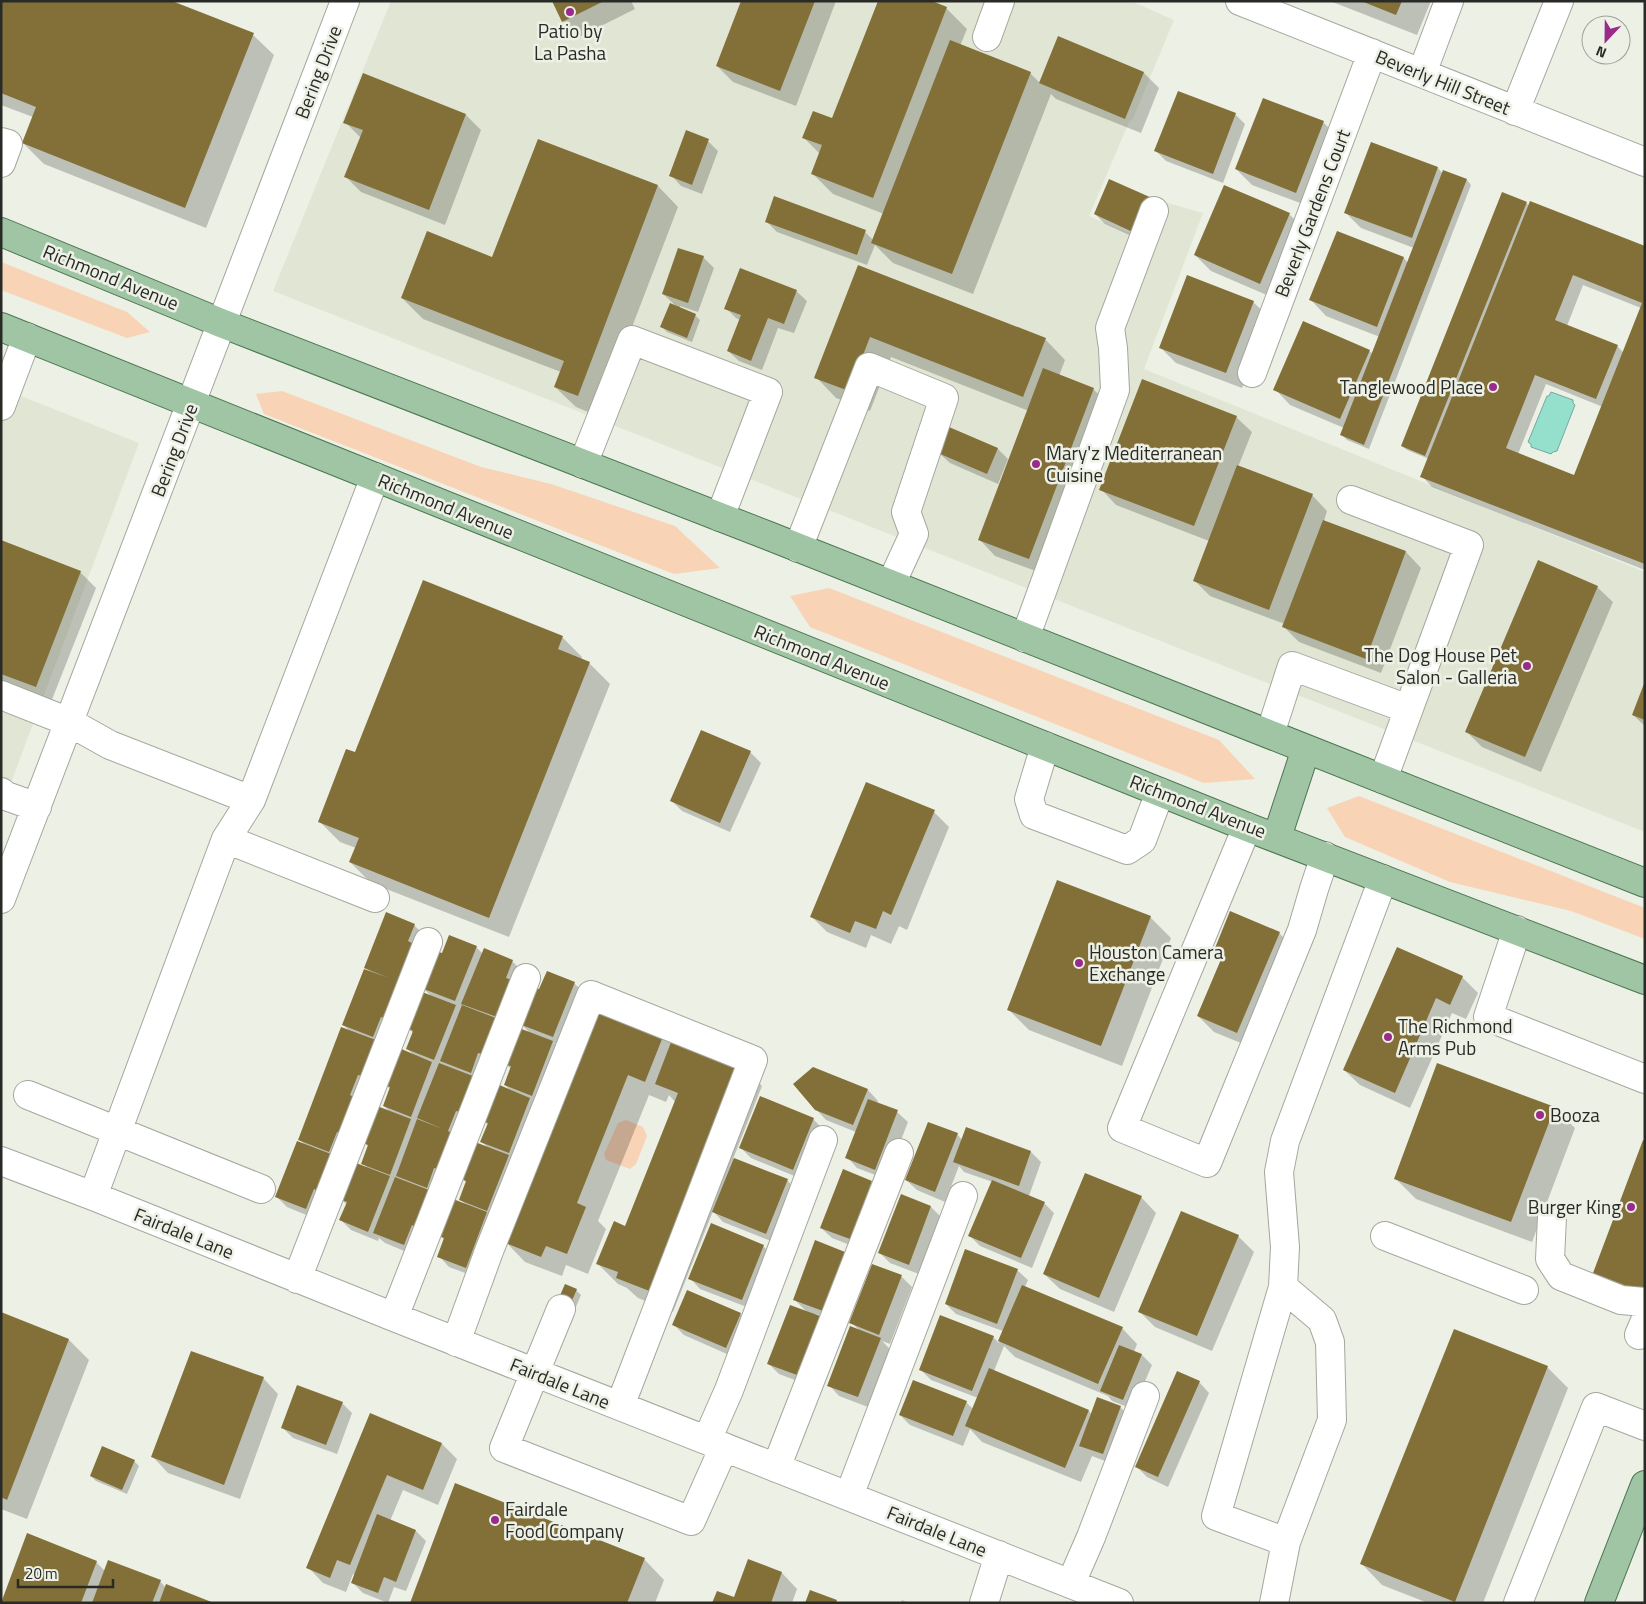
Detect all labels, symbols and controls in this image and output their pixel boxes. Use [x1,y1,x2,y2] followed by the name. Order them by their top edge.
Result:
[564,6,576,18] marker: Patio by La Pasha
[1581,15,1631,65] north arrow
[534,16,606,67] place label: Patio by La Pasha
[286,21,349,123] street label: Bering Drive
[1371,41,1515,122] street label: Beverly Hill Street
[1593,41,1609,64] text: N
[1266,124,1357,301] street label: Beverly Gardens Court
[39,236,183,317] street label: Richmond Avenue
[1340,372,1483,401] place label: Tanglewood Place
[1487,381,1499,393] marker: Tanglewood Place
[142,399,205,501] street label: Bering Drive
[1046,438,1222,489] place label: Mary'z Mediterranean Cuisine
[1030,458,1042,470] marker: Mary'z Mediterranean Cuisine
[374,465,518,546] street label: Richmond Avenue
[750,616,894,697] street label: Richmond Avenue
[1364,640,1517,691] place label: The Dog House Pet Salon - Galleria
[1521,660,1533,672] marker: The Dog House Pet Salon - Galleria
[1126,766,1271,845] street label: Richmond Avenue
[1089,937,1224,988] place label: Houston Camera Exchange
[1073,957,1085,969] marker: Houston Camera Exchange
[1398,1011,1513,1062] place label: The Richmond Arms Pub
[1382,1031,1394,1043] marker: The Richmond Arms Pub
[1550,1100,1600,1129] place label: Booza
[1534,1109,1546,1121] marker: Booza
[1528,1192,1621,1221] place label: Burger King
[130,1199,239,1266] street label: Fairdale Lane
[1625,1201,1637,1213] marker: Burger King
[506,1349,615,1416] street label: Fairdale Lane
[505,1494,624,1545] place label: Fairdale Food Company
[883,1497,992,1564] street label: Fairdale Lane
[489,1514,501,1526] marker: Fairdale Food Company
[18,1556,112,1588] scale bar
[25,1562,58,1585] text: 20 m

